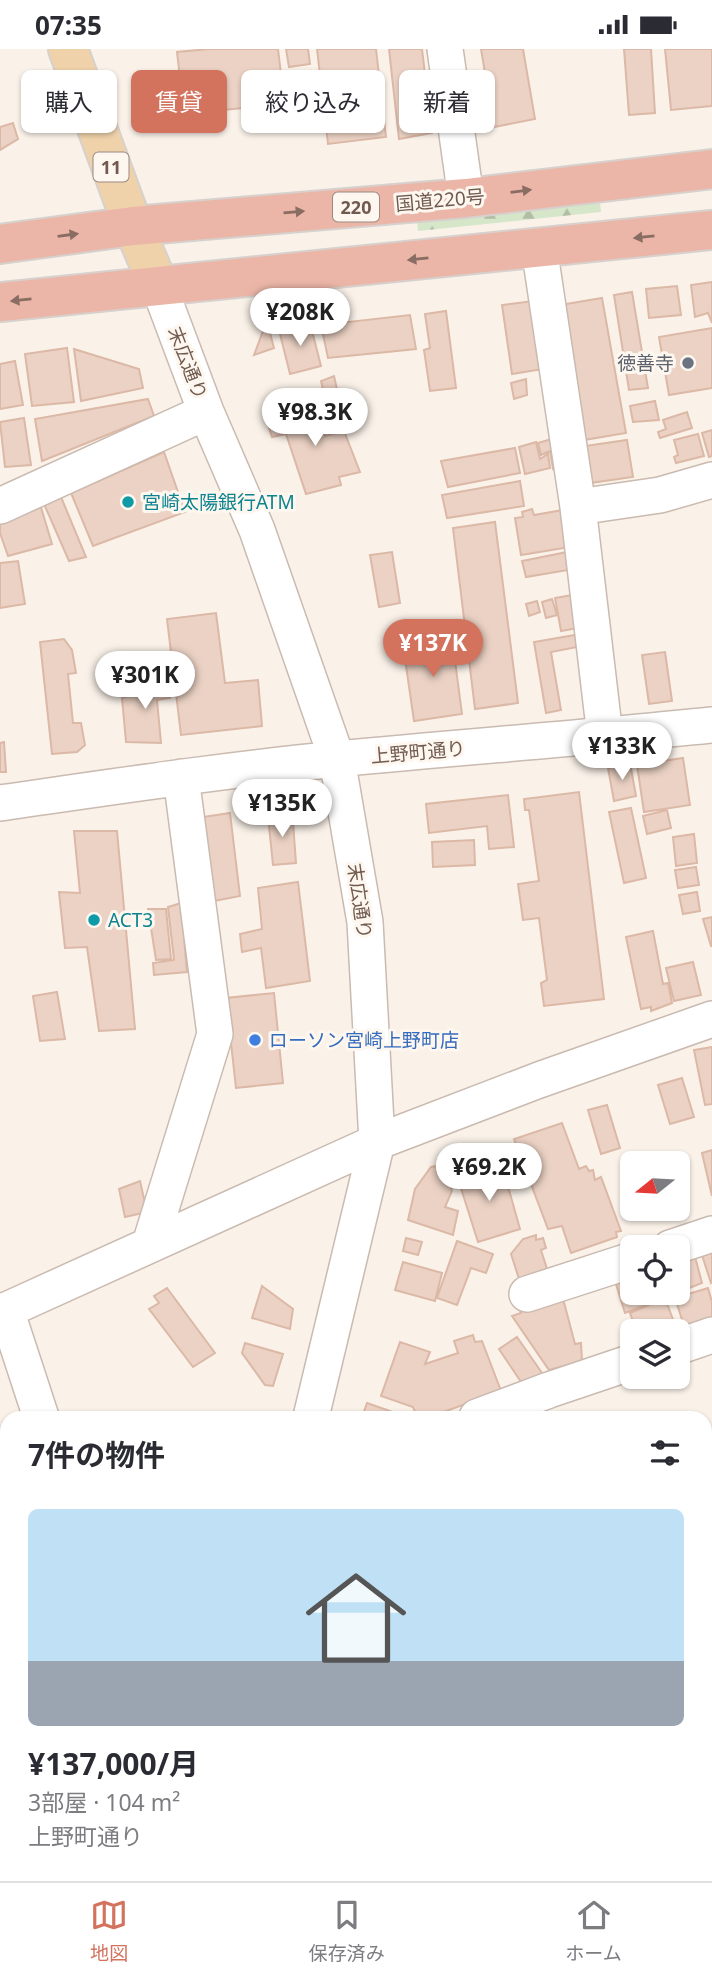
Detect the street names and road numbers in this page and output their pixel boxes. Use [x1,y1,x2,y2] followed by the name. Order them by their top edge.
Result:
[94,153,128,181] road number: 11
[394,183,486,217] street label: 国道220号
[333,193,379,222] road number: 220
[162,323,214,403] street label: 末広通り
[370,735,466,769] street label: 上野町通り
[342,862,378,940] street label: 末広通り

